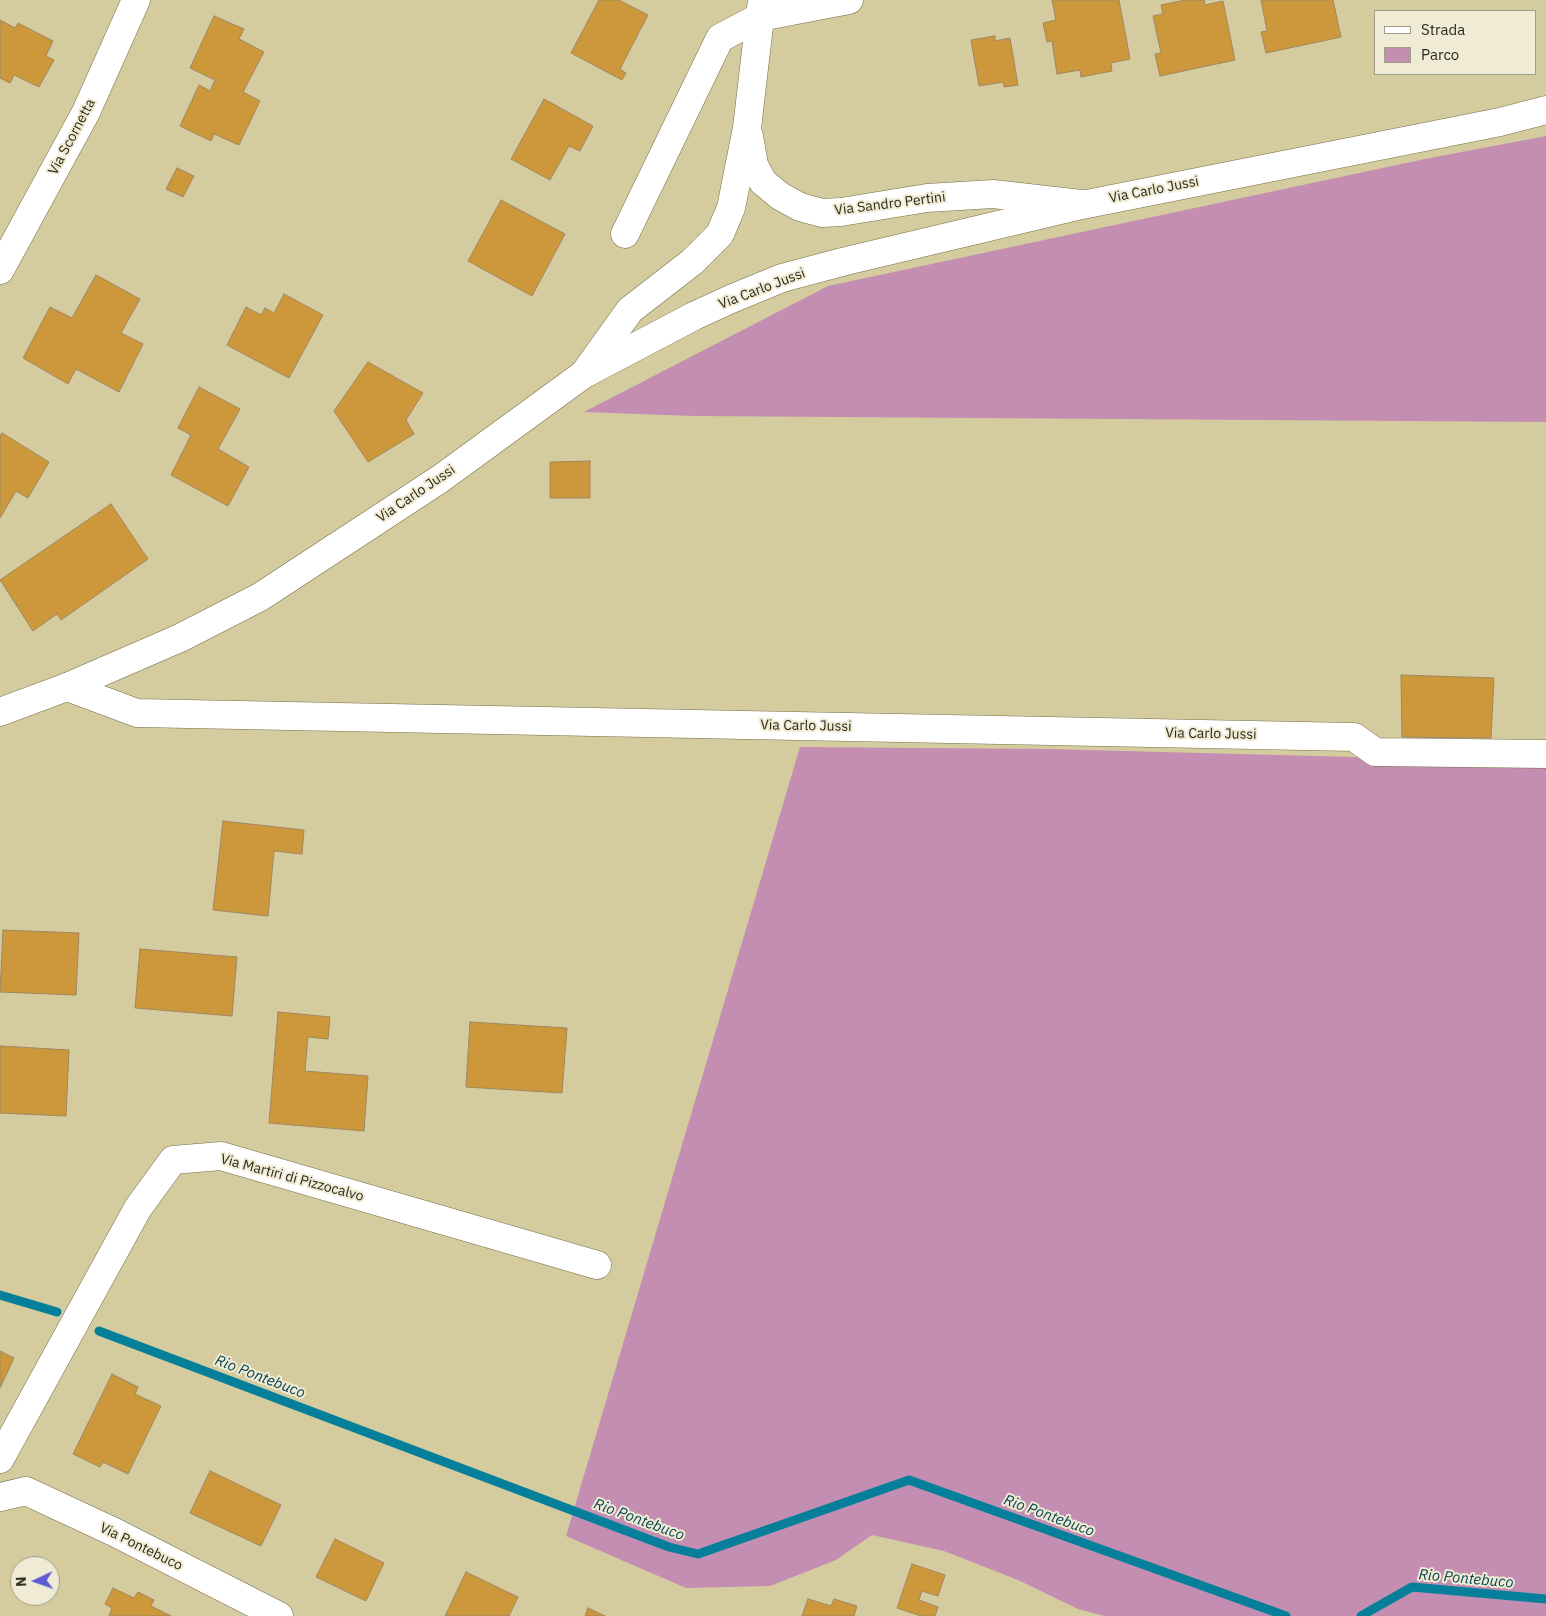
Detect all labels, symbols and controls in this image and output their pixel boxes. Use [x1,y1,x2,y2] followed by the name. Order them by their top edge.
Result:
[1374,10,1536,75] legend
[1421,20,1465,39] text: Strada
[1421,45,1459,64] text: Parco
[45,96,99,178] street label: Via Scornetta
[1108,173,1200,207] street label: Via Carlo Jussi
[834,189,946,219] street label: Via Sandro Pertini
[716,265,808,313] street label: Via Carlo Jussi
[373,462,459,526] street label: Via Carlo Jussi
[760,717,852,735] street label: Via Carlo Jussi
[1165,725,1257,743] street label: Via Carlo Jussi
[219,1151,365,1205] street label: Via Martiri di Pizzocalvo
[212,1352,308,1402] water label: Rio Pontebuco
[1001,1491,1097,1541] water label: Rio Pontebuco
[591,1495,687,1545] water label: Rio Pontebuco
[97,1520,185,1574] street label: Via Pontebuco
[10,1556,60,1606] north arrow
[1418,1566,1514,1592] water label: Rio Pontebuco
[12,1576,30,1587] text: N

